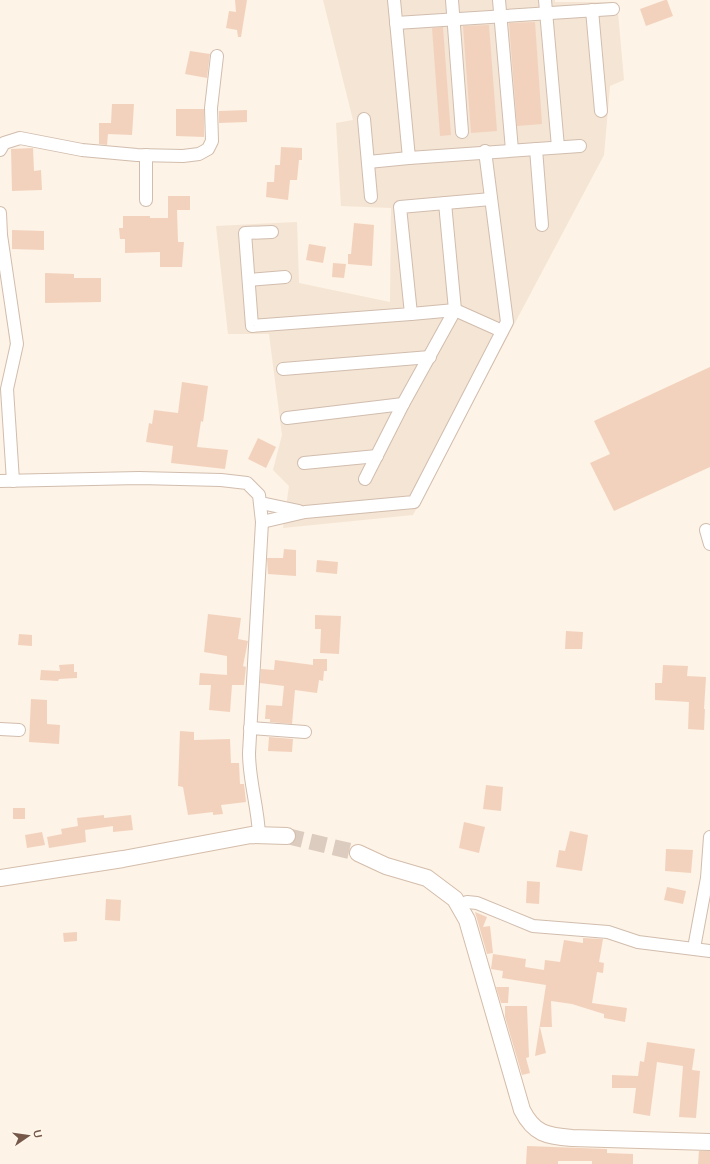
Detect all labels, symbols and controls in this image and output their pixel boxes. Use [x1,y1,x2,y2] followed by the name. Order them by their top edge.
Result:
[8,1116,48,1156] north arrow
[30,1128,45,1139] text: U

